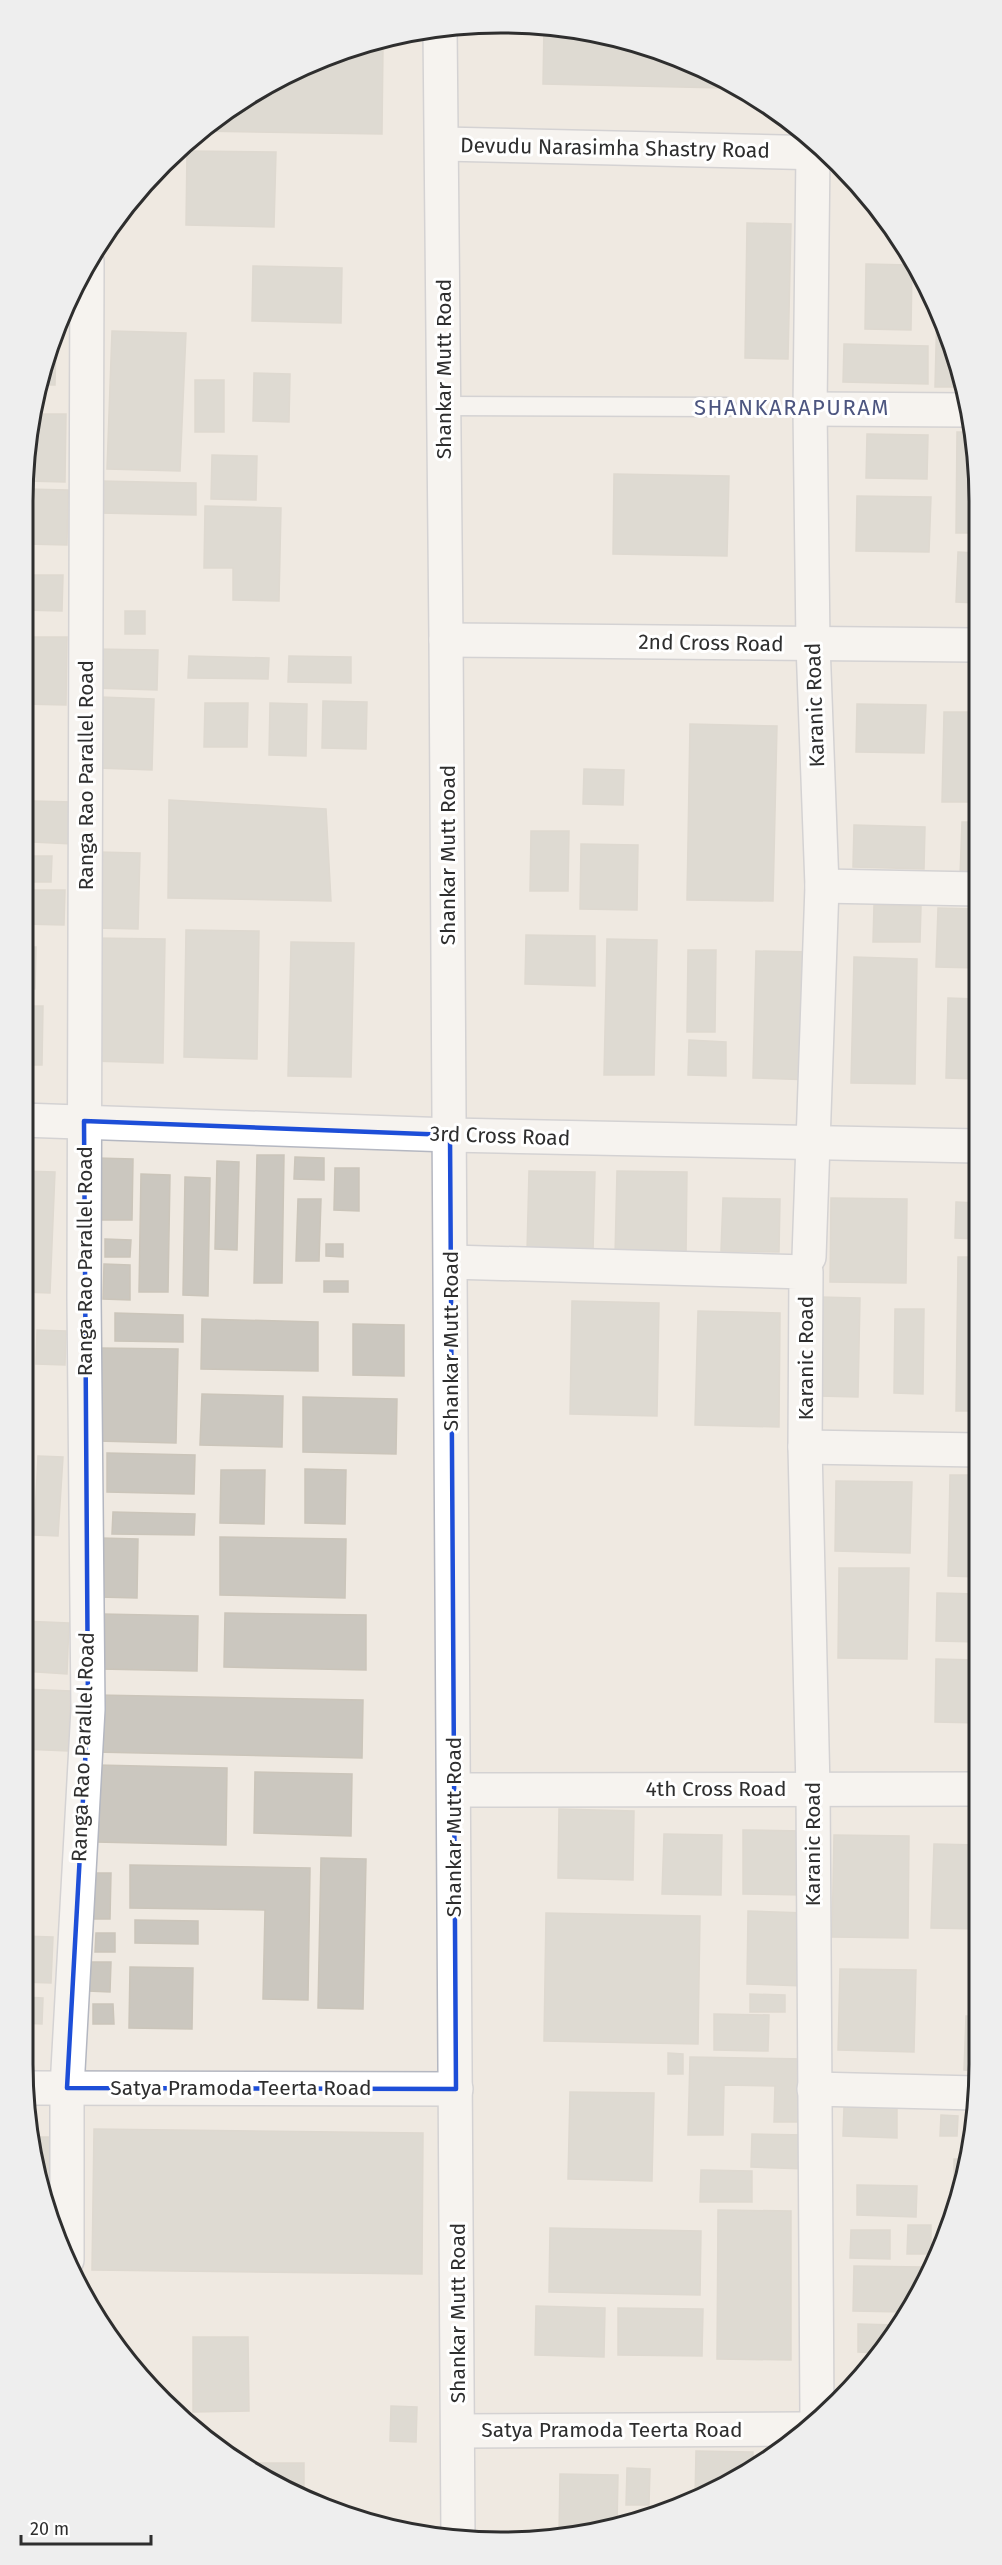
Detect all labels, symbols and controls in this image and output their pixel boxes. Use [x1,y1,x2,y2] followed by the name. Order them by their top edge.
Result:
[460,132,770,164] street label: Devudu Narasimha Shastry Road
[431,279,457,459] street label: Shankar Mutt Road
[694,394,890,421] district label: SHANKARAPURAM
[638,629,784,657] street label: 2nd Cross Road
[800,642,830,768] street label: Karanic Road
[73,660,99,890] street label: Ranga Rao Parallel Road
[435,765,461,945] street label: Shankar Mutt Road
[429,1121,571,1151] street label: 3rd Cross Road
[72,1146,98,1376] street label: Ranga Rao Parallel Road
[438,1251,464,1431] street label: Shankar Mutt Road
[793,1296,819,1420] street label: Karanic Road
[66,1631,100,1863] street label: Ranga Rao Parallel Road
[441,1737,467,1917] street label: Shankar Mutt Road
[645,1776,787,1802] street label: 4th Cross Road
[800,1782,826,1906] street label: Karanic Road
[110,2075,372,2101] street label: Satya Pramoda Teerta Road
[445,2223,471,2403] street label: Shankar Mutt Road
[481,2417,743,2443] street label: Satya Pramoda Teerta Road
[21,2508,152,2546] scale bar
[30,2518,69,2540] text: 20 m

